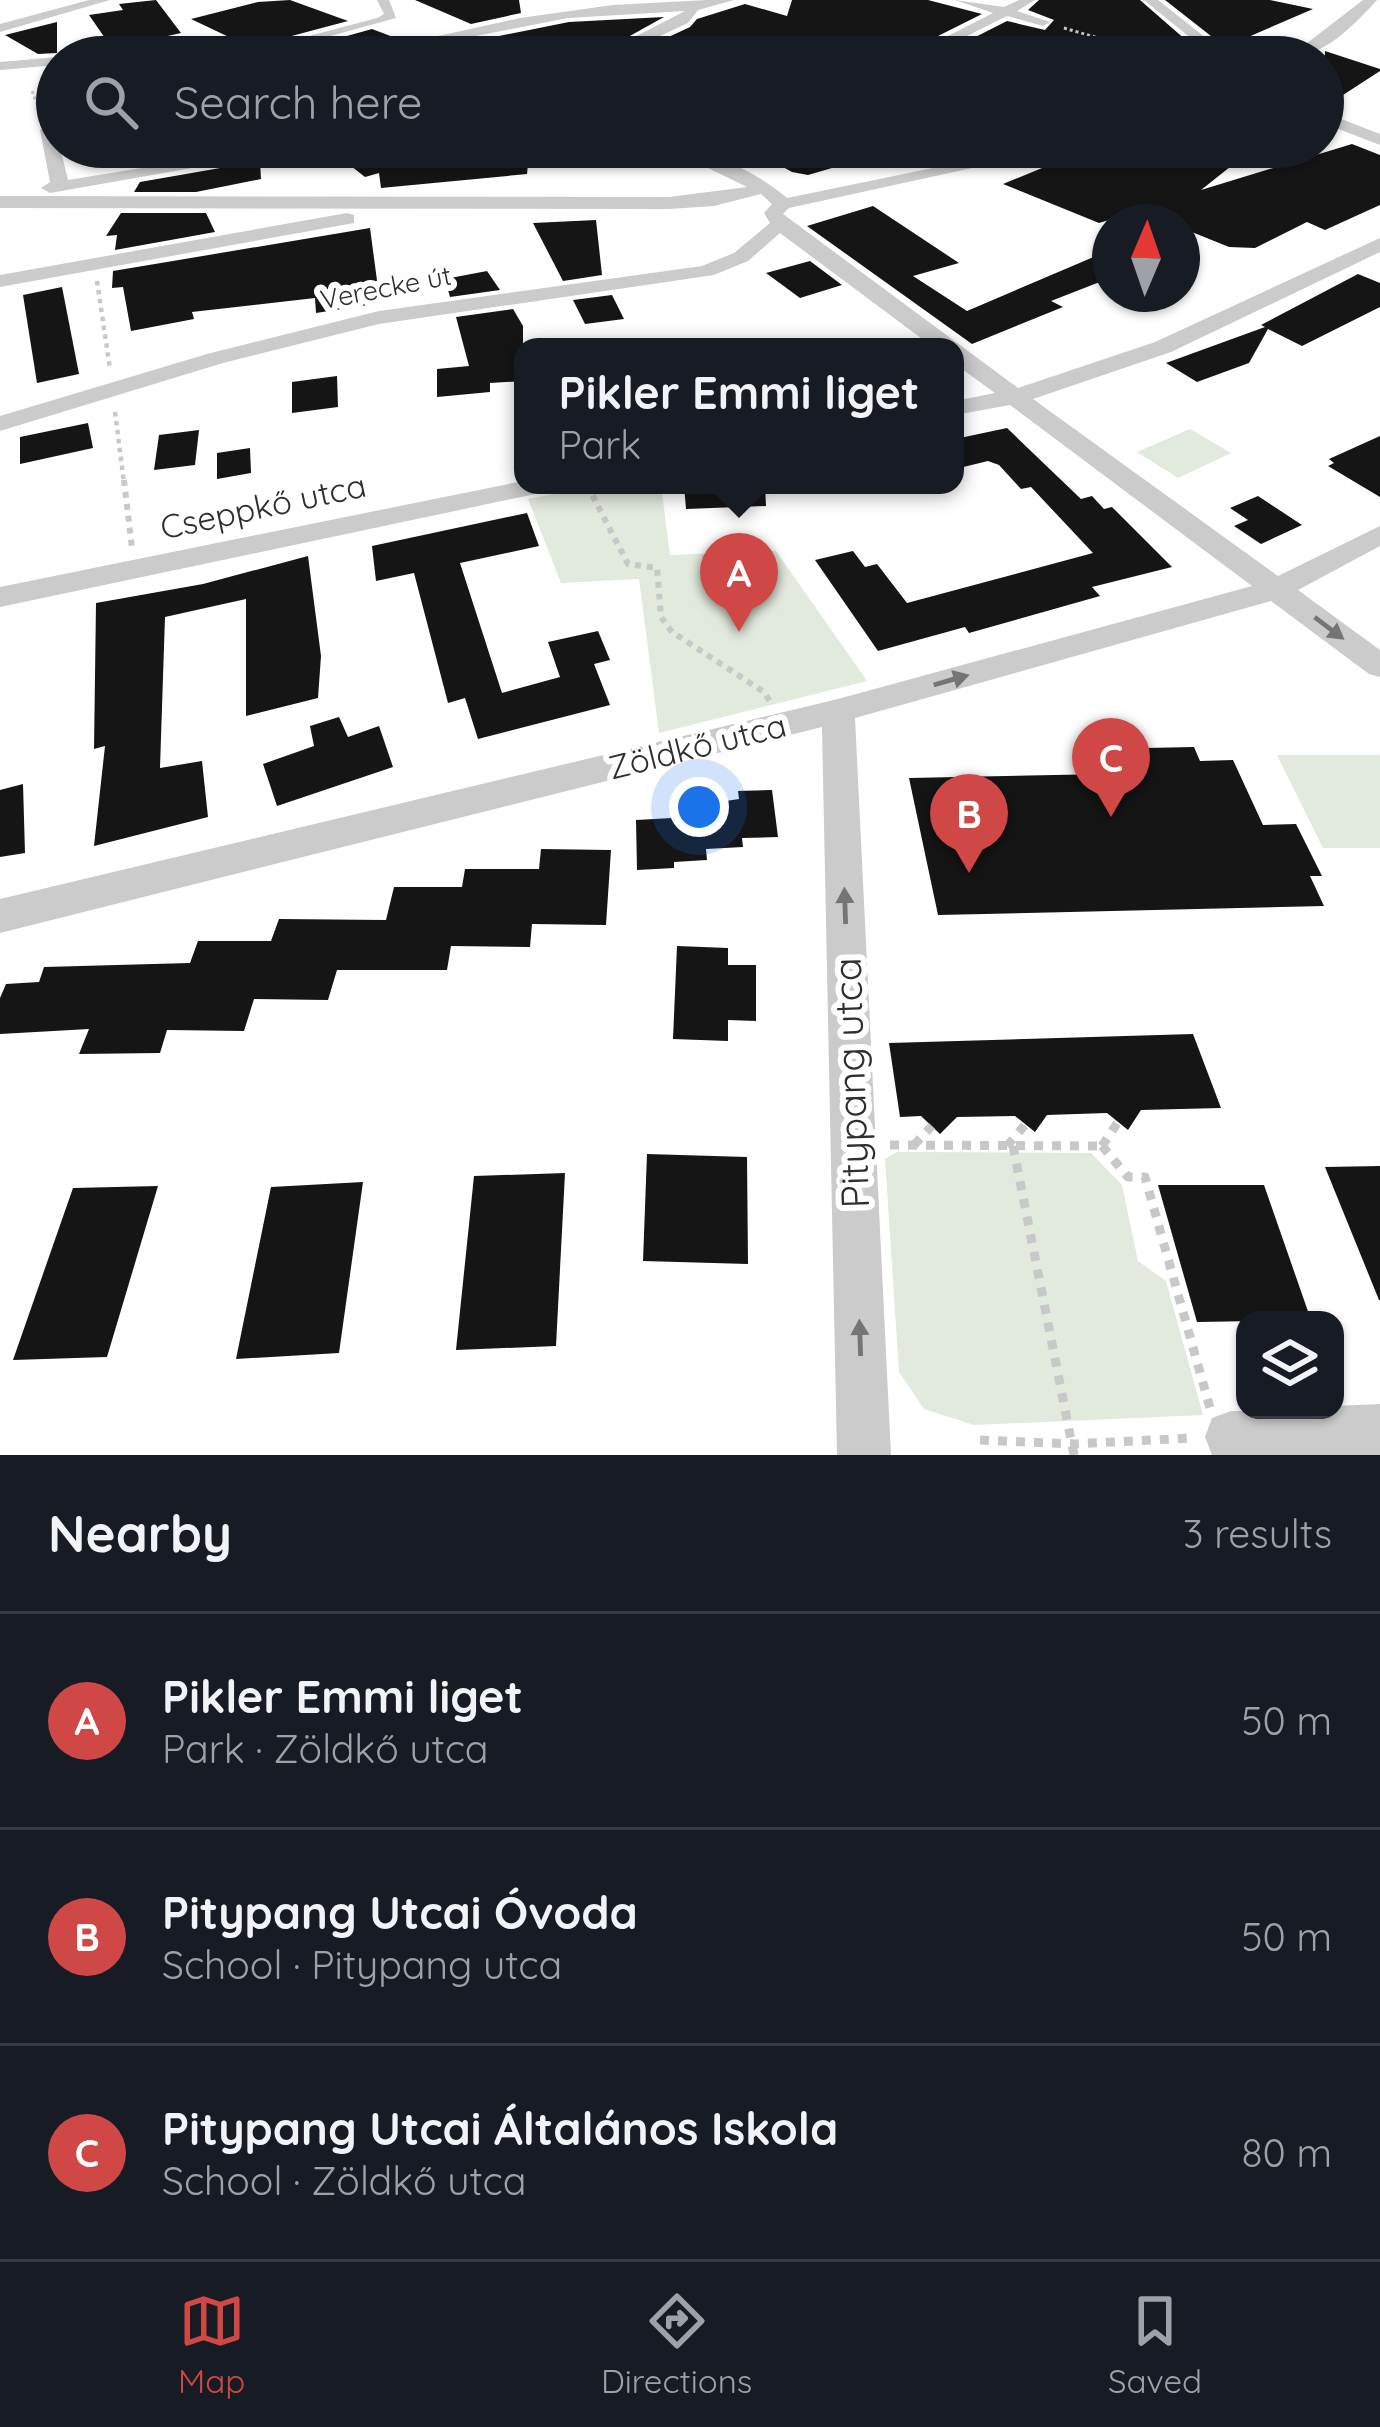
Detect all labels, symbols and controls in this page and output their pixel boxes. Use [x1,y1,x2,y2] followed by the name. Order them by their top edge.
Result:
[36,36,1344,168] search box
[78,69,144,135] icon: search
[174,74,422,130] text: Search here
[1092,204,1200,312] north arrow
[317,258,454,316] street label: Verecke út
[514,338,964,494] popup
[559,364,920,420] text: Pikler Emmi liget
[559,420,641,469] text: Park
[156,464,369,547] street label: Cseppkő utca
[700,533,778,632] pin: A
[1313,615,1344,639] one-way arrow
[933,669,970,688] one-way arrow
[604,704,790,787] street label: Zöldkő utca
[1072,718,1150,817] pin: C
[930,774,1008,873] pin: B
[669,777,729,837] your location
[835,886,854,924] one-way arrow
[822,957,879,1209] street label: Pitypang utca
[1236,1311,1344,1419] map controls
[1236,1311,1344,1419] button: layers
[850,1318,869,1356] one-way arrow
[48,1501,232,1565] text: Nearby
[1183,1509,1332,1558] text: 3 results
[162,1668,523,1724] text: Pikler Emmi liget
[75,1696,99,1745] text: A
[1241,1696,1332,1745] text: 50 m
[162,1724,488,1773] text: Park · Zöldkő utca
[162,1884,638,1940] text: Pitypang Utcai Óvoda
[74,1912,100,1961] text: B
[1241,1912,1332,1961] text: 50 m
[162,1940,562,1989] text: School · Pitypang utca
[162,2100,838,2156] text: Pitypang Utcai Általános Iskola
[75,2128,99,2177] text: C
[1242,2128,1332,2177] text: 80 m
[162,2156,526,2205] text: School · Zöldkő utca
[178,2288,245,2401] tab: Map
[601,2288,752,2401] tab: Directions
[1108,2288,1202,2401] tab: Saved

